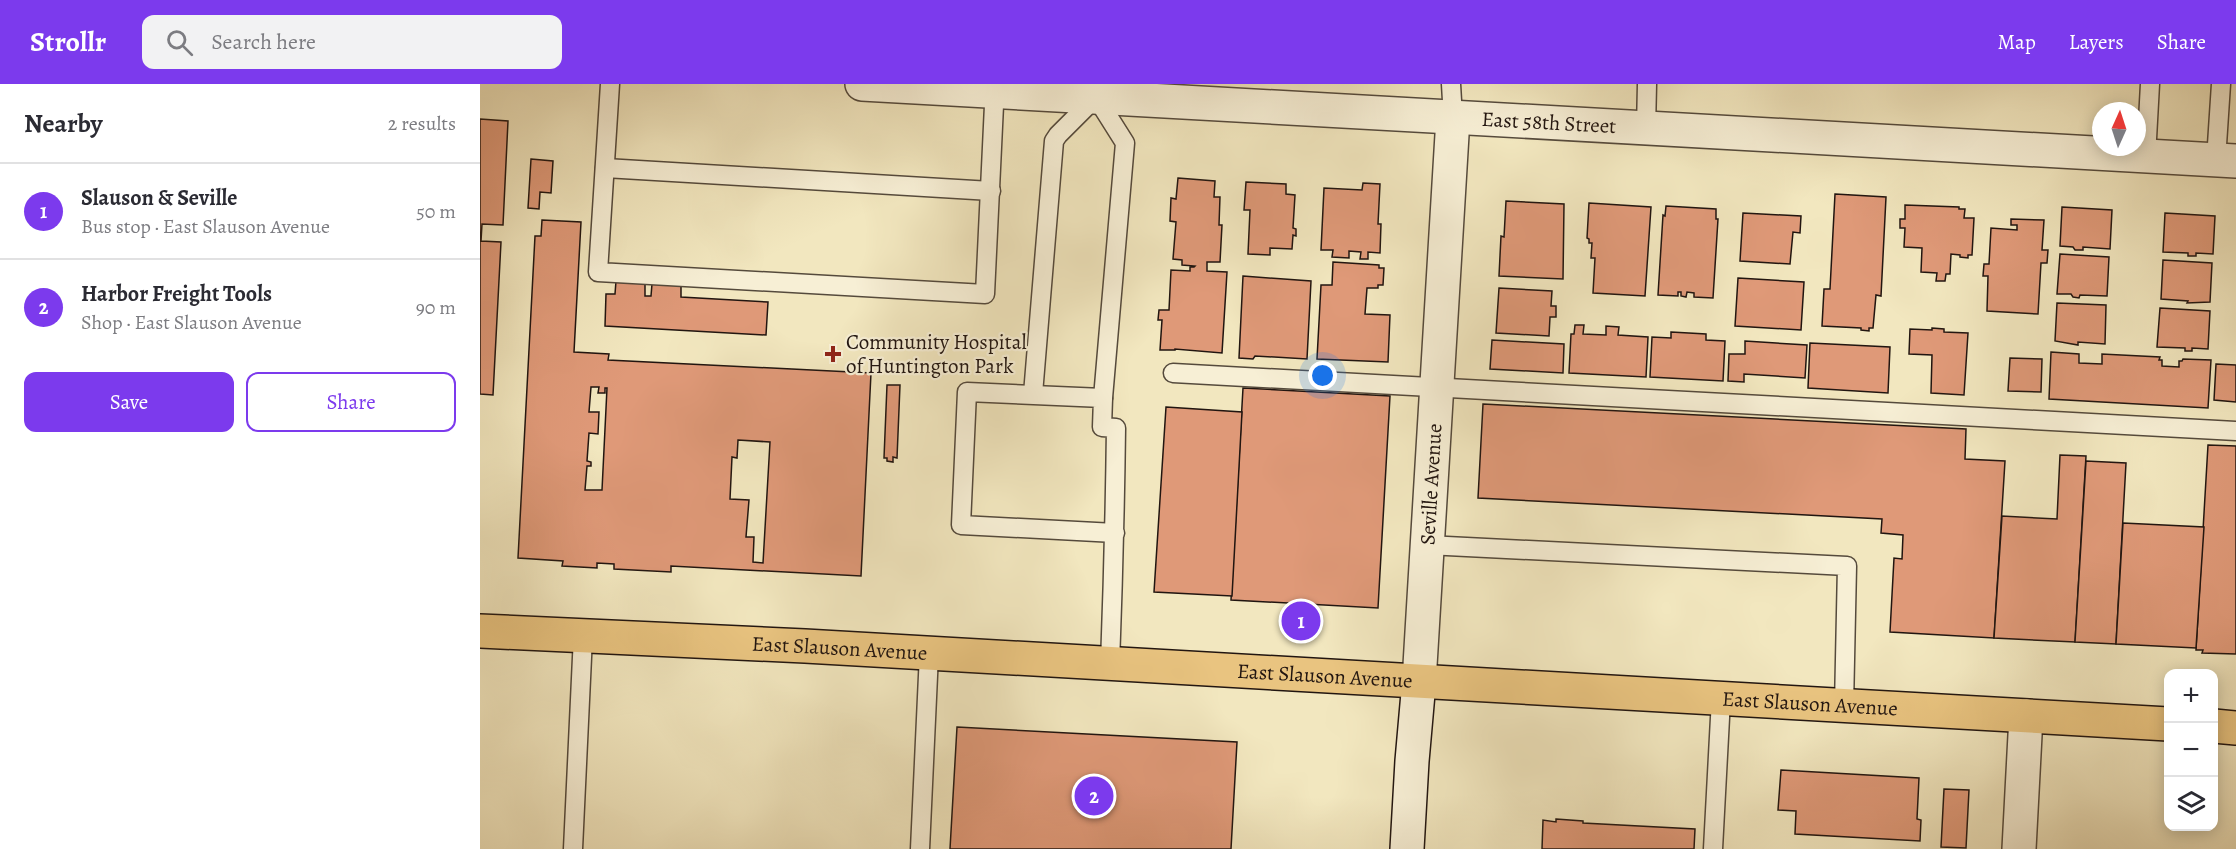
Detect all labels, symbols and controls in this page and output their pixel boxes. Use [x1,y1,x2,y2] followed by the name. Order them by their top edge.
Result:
[142,15,562,69] search box
[30,23,106,61] text: Strollr
[163,26,196,59] icon: search
[211,27,316,57] text: Search here
[1997,28,2036,56] text: Map
[2069,28,2124,56] text: Layers
[2157,28,2206,56] text: Share
[2092,102,2146,156] north arrow
[1481,105,1617,140] street label: East 58th Street
[24,106,103,141] text: Nearby
[388,110,456,137] text: 2 results
[81,183,237,213] text: Slauson & Seville
[40,198,47,225] text: 1
[416,198,456,225] text: 50 m
[81,213,330,240] text: Bus stop · East Slauson Avenue
[81,279,272,309] text: Harbor Freight Tools
[39,294,48,321] text: 2
[416,294,456,321] text: 90 m
[81,309,302,336] text: Shop · East Slauson Avenue
[846,328,1027,380] place label: Community Hospital of Huntington Park
[824,345,842,363] marker: Community Hospital of Huntington Park
[1308,361,1337,390] your location
[24,372,234,432] button: Save
[246,372,456,432] button: Share
[1413,423,1449,546] street label: Seville Avenue
[1282,598,1320,644] pin: 1
[751,630,928,667] street label: East Slauson Avenue
[1236,657,1413,695] street label: East Slauson Avenue
[2164,669,2218,831] map controls
[2164,669,2218,723] button: +
[1721,685,1899,723] street label: East Slauson Avenue
[2164,723,2218,777] button: −
[1074,774,1114,818] pin: 2
[2164,777,2218,831] button: layers

